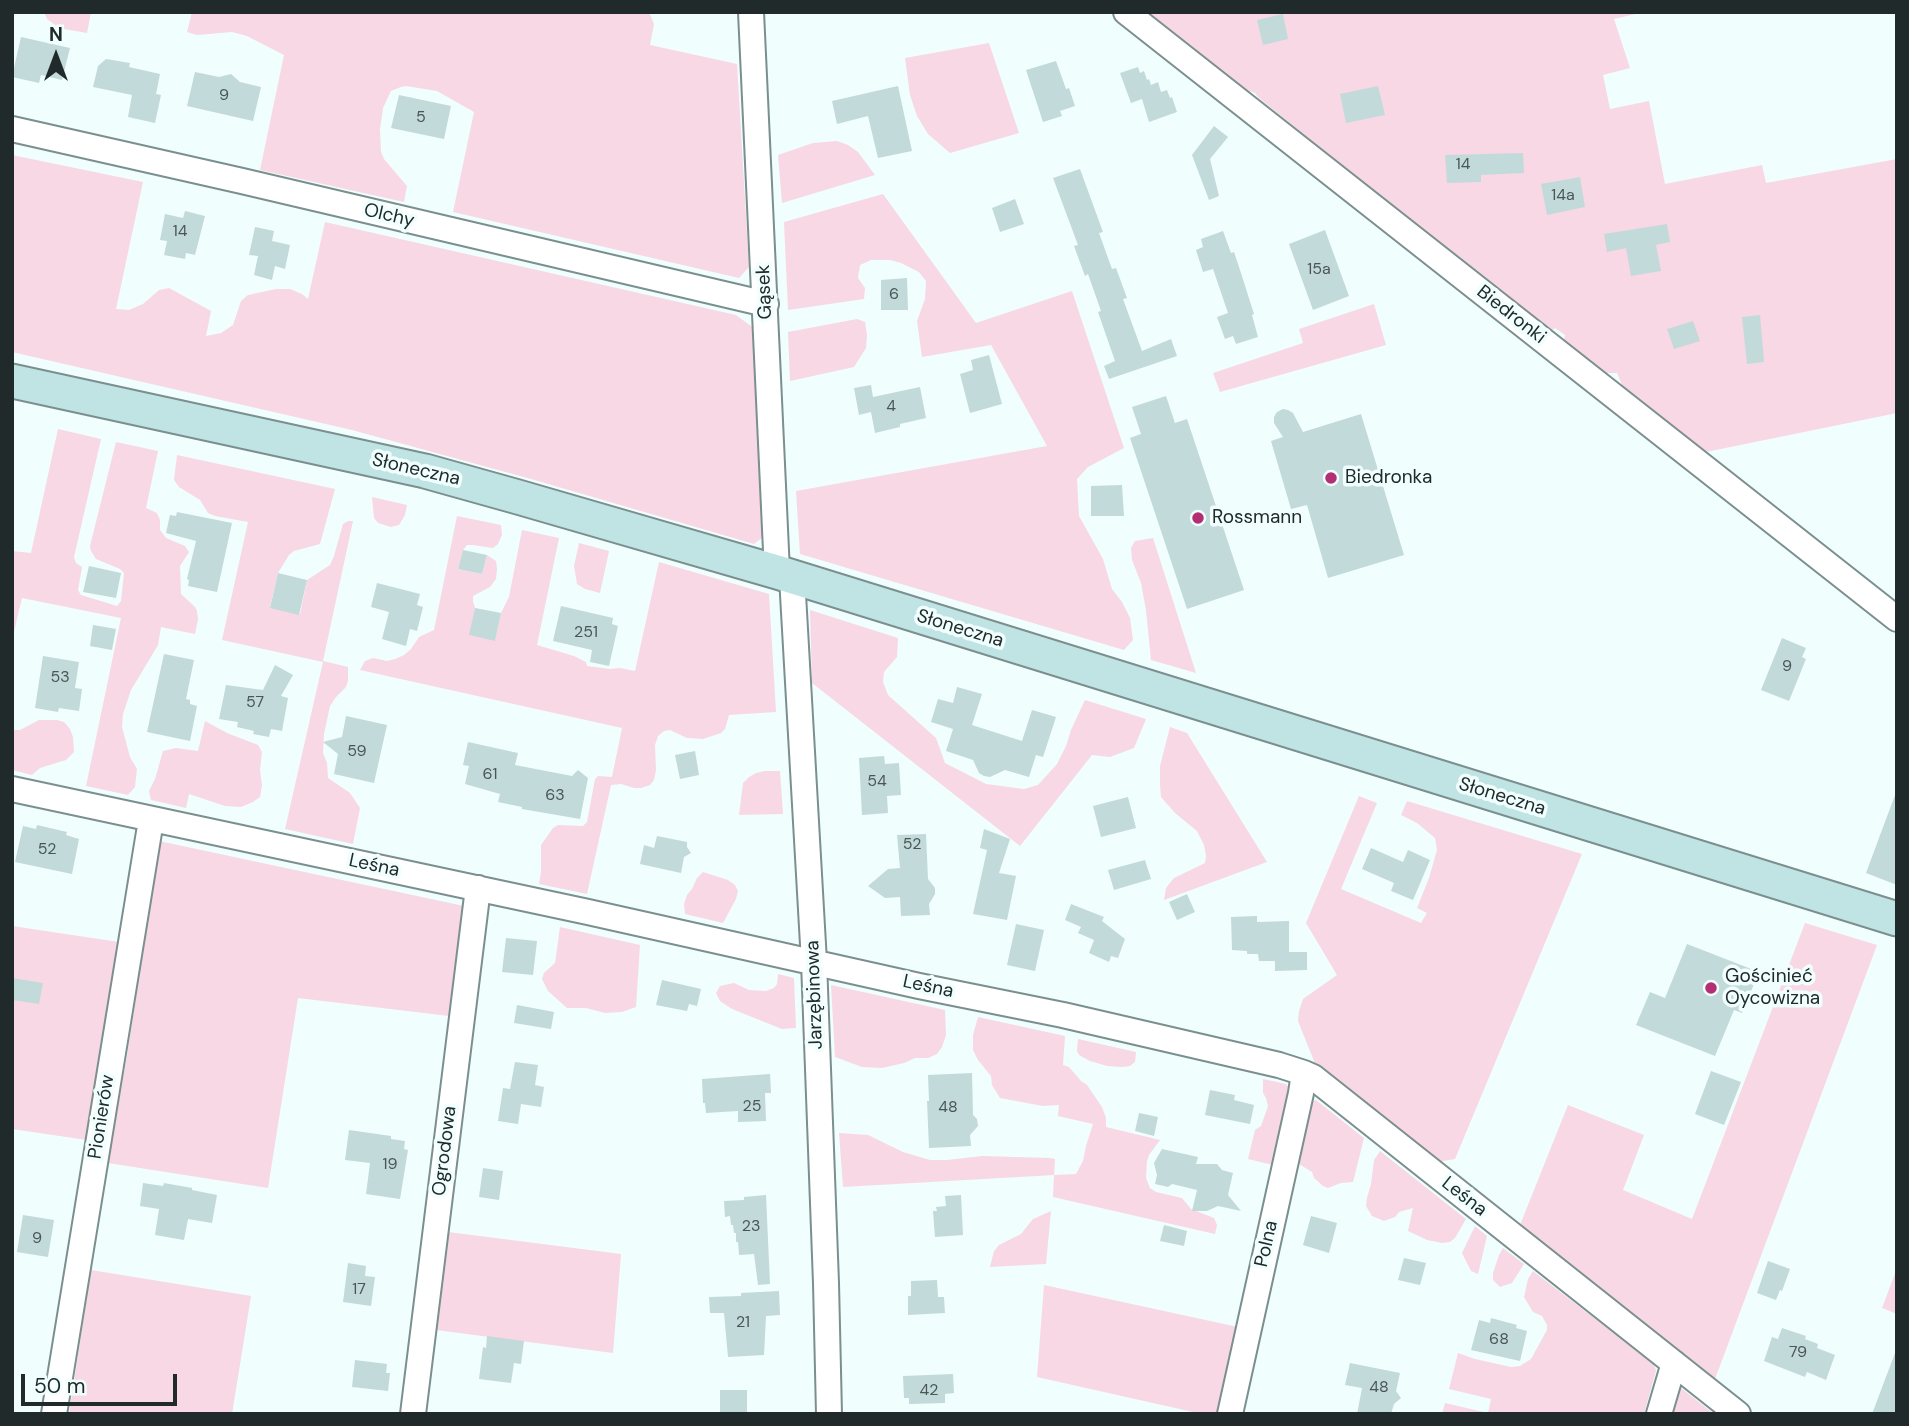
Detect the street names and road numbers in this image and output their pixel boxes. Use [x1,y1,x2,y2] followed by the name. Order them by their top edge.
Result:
[362,199,416,233] street label: Olchy
[753,264,777,320] street label: Gąsek
[1472,281,1550,349] street label: Biedronki
[370,449,462,491] street label: Słoneczna
[914,605,1006,653] street label: Słoneczna
[1456,773,1548,821] street label: Słoneczna
[347,850,401,882] street label: Leśna
[802,940,828,1050] street label: Jarzębinowa
[901,971,955,1003] street label: Leśna
[84,1073,120,1161] street label: Pionierów
[428,1105,462,1197] street label: Ogrodowa
[1437,1172,1491,1222] street label: Leśna
[1251,1218,1283,1270] street label: Polna

